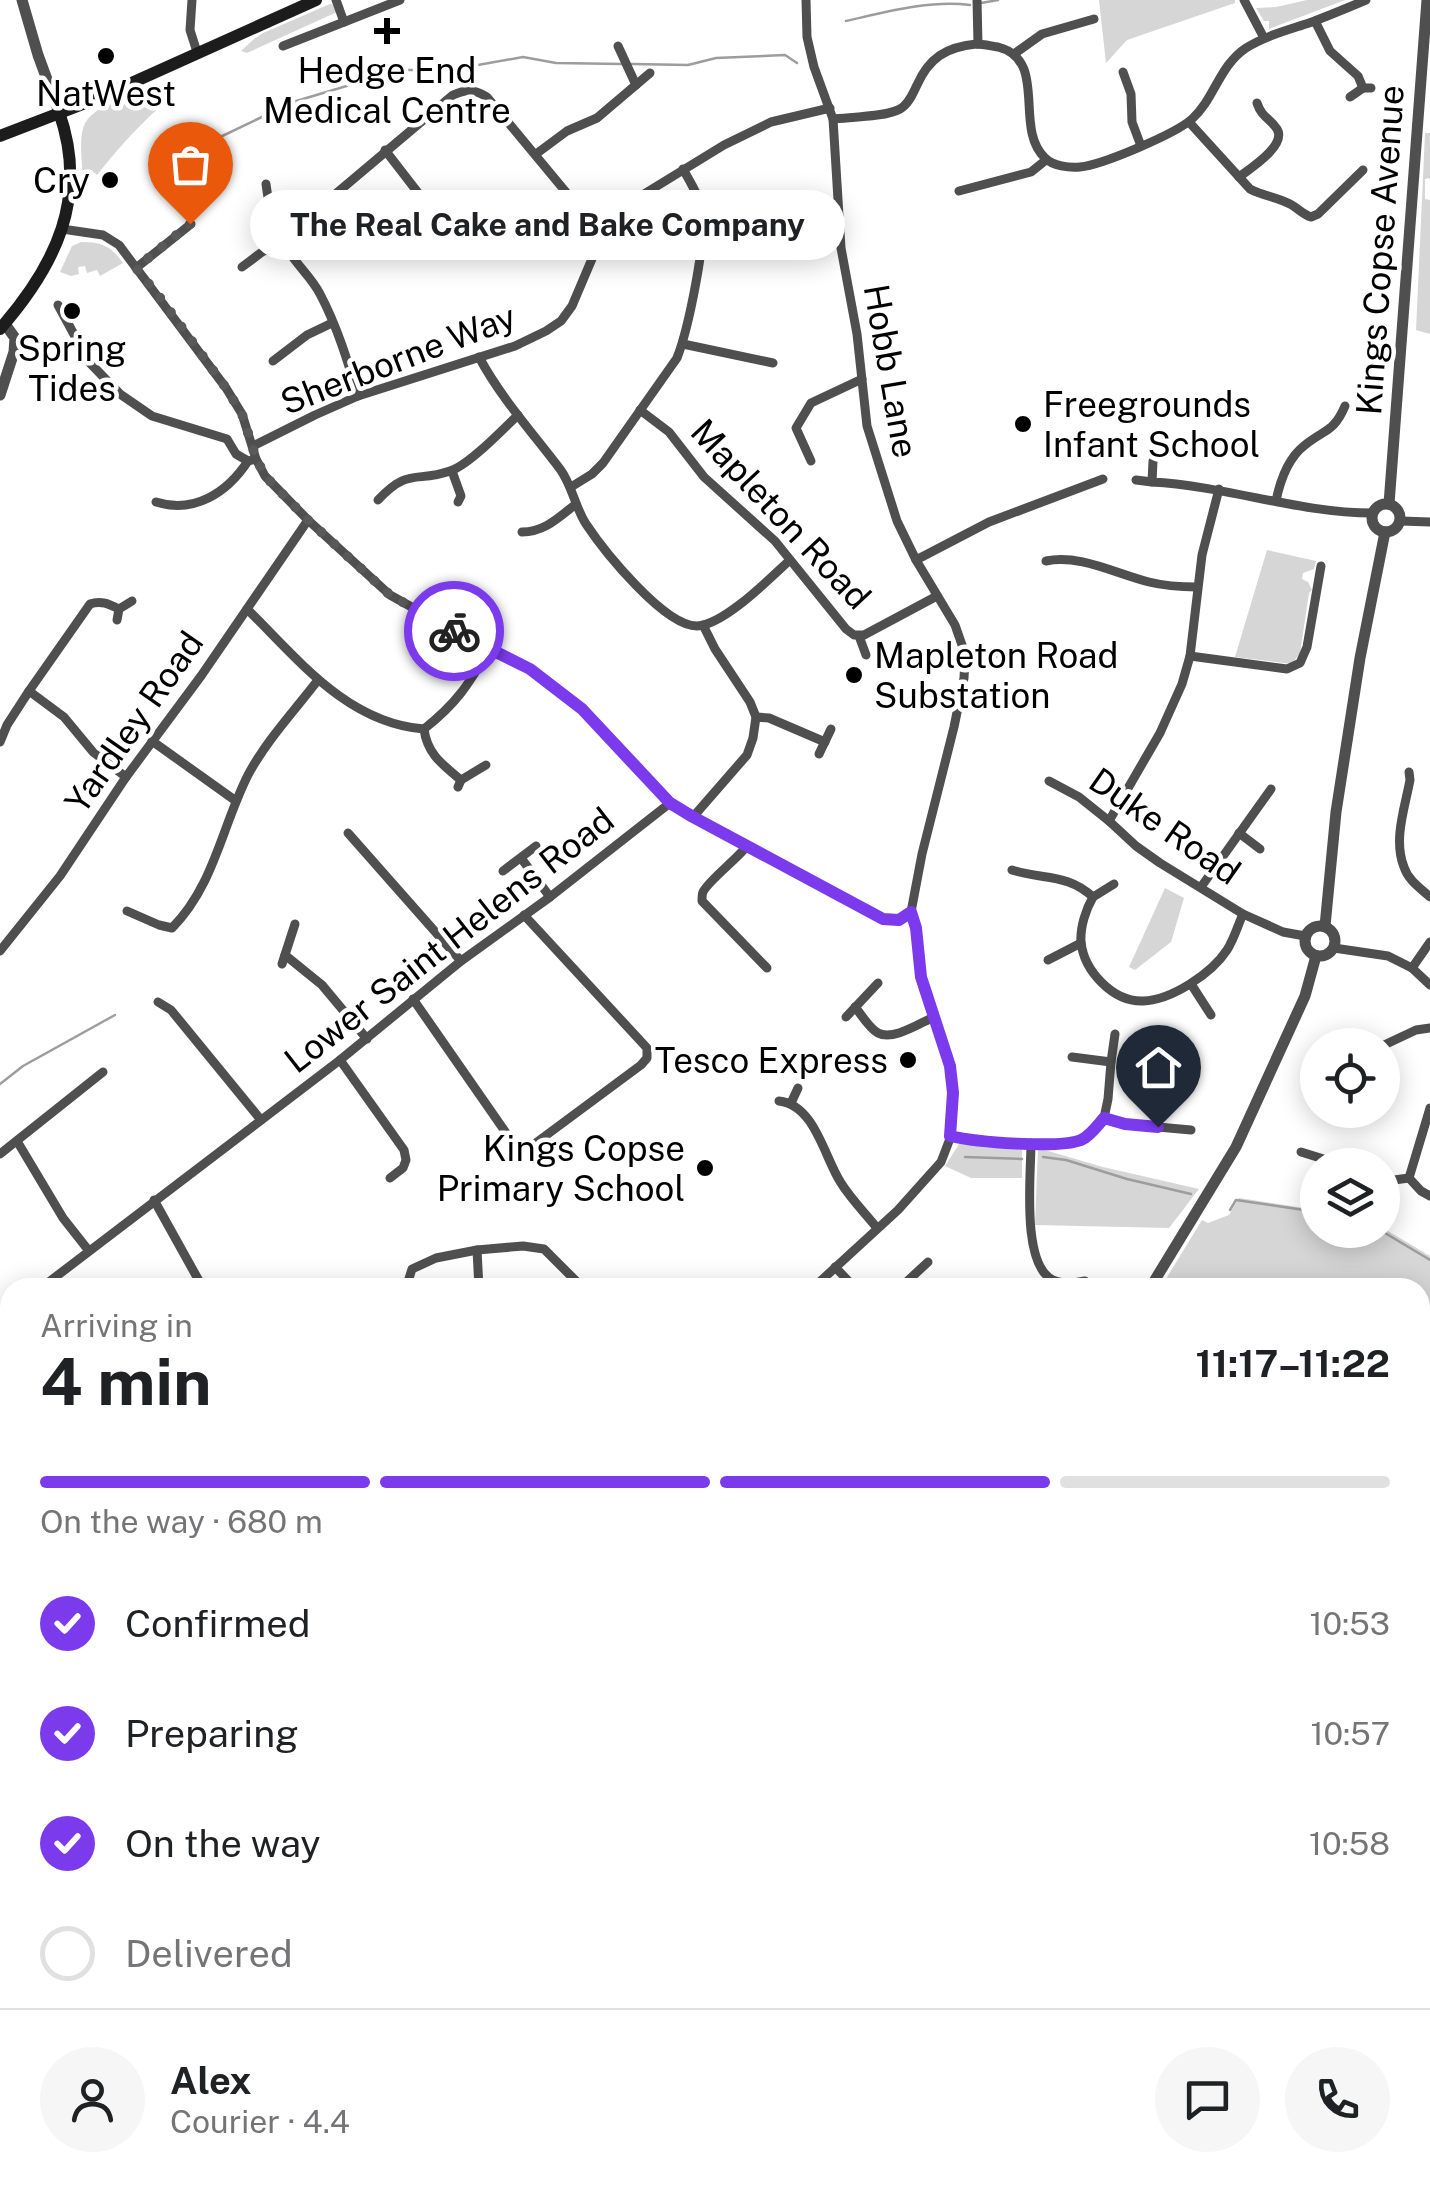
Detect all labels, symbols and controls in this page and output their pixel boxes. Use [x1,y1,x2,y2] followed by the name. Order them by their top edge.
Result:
[374,18,400,44] marker: Hedge End Medical Centre
[95,45,117,67] marker: NatWest
[263,50,511,131] place label: Hedge End Medical Centre
[36,73,176,114] place label: NatWest
[1348,84,1412,416] street label: Kings Copse Avenue
[148,122,233,225] pin
[163,137,218,192] icon: bag
[33,160,90,201] place label: Cry
[99,169,121,191] marker: Cry
[250,189,845,259] callout: The Real Cake and Bake Company
[290,206,805,243] text: The Real Cake and Bake Company
[856,281,926,461] street label: Hobb Lane
[275,295,521,423] street label: Sherborne Way
[61,300,83,322] marker: Spring Tides
[18,328,126,409] place label: Spring Tides
[1043,384,1260,465] place label: Freegrounds Infant School
[683,411,879,617] street label: Mapleton Road
[1012,413,1034,435] marker: Freegrounds Infant School
[404,581,504,681] courier
[427,604,482,659] icon: bike
[56,623,212,821] street label: Yardley Road
[874,635,1118,716] place label: Mapleton Road Substation
[843,664,865,686] marker: Mapleton Road Substation
[1082,759,1248,893] street label: Duke Road
[276,799,622,1081] street label: Lower Saint Helens Road
[1116,1025,1201,1128] pin
[1300,1028,1400,1248] map controls
[1300,1028,1400,1128] button: locate
[655,1040,888,1081] place label: Tesco Express
[1131,1040,1186,1095] icon: home
[897,1049,919,1071] marker: Tesco Express
[437,1128,685,1209] place label: Kings Copse Primary School
[1300,1148,1400,1248] button: layers
[694,1157,716,1179] marker: Kings Copse Primary School
[40,1307,193,1344] text: Arriving in
[1195,1341,1390,1386] text: 11:17–11:22
[40,1343,212,1420] text: 4 min
[40,1503,323,1540] text: On the way · 680 m
[40,1596,95,1651] icon: check
[125,1601,310,1646] text: Confirmed
[1310,1605,1390,1642] text: 10:53
[40,1706,95,1761] icon: check
[125,1711,299,1756] text: Preparing
[1310,1715,1390,1752] text: 10:57
[40,1816,95,1871] icon: check
[125,1821,321,1866] text: On the way
[1309,1825,1390,1862] text: 10:58
[125,1931,293,1976] text: Delivered
[40,2047,145,2152] button: person
[1155,2047,1260,2152] button: chat
[1285,2047,1390,2152] button: phone
[170,2058,252,2103] text: Alex
[170,2103,350,2140] text: Courier · 4.4

